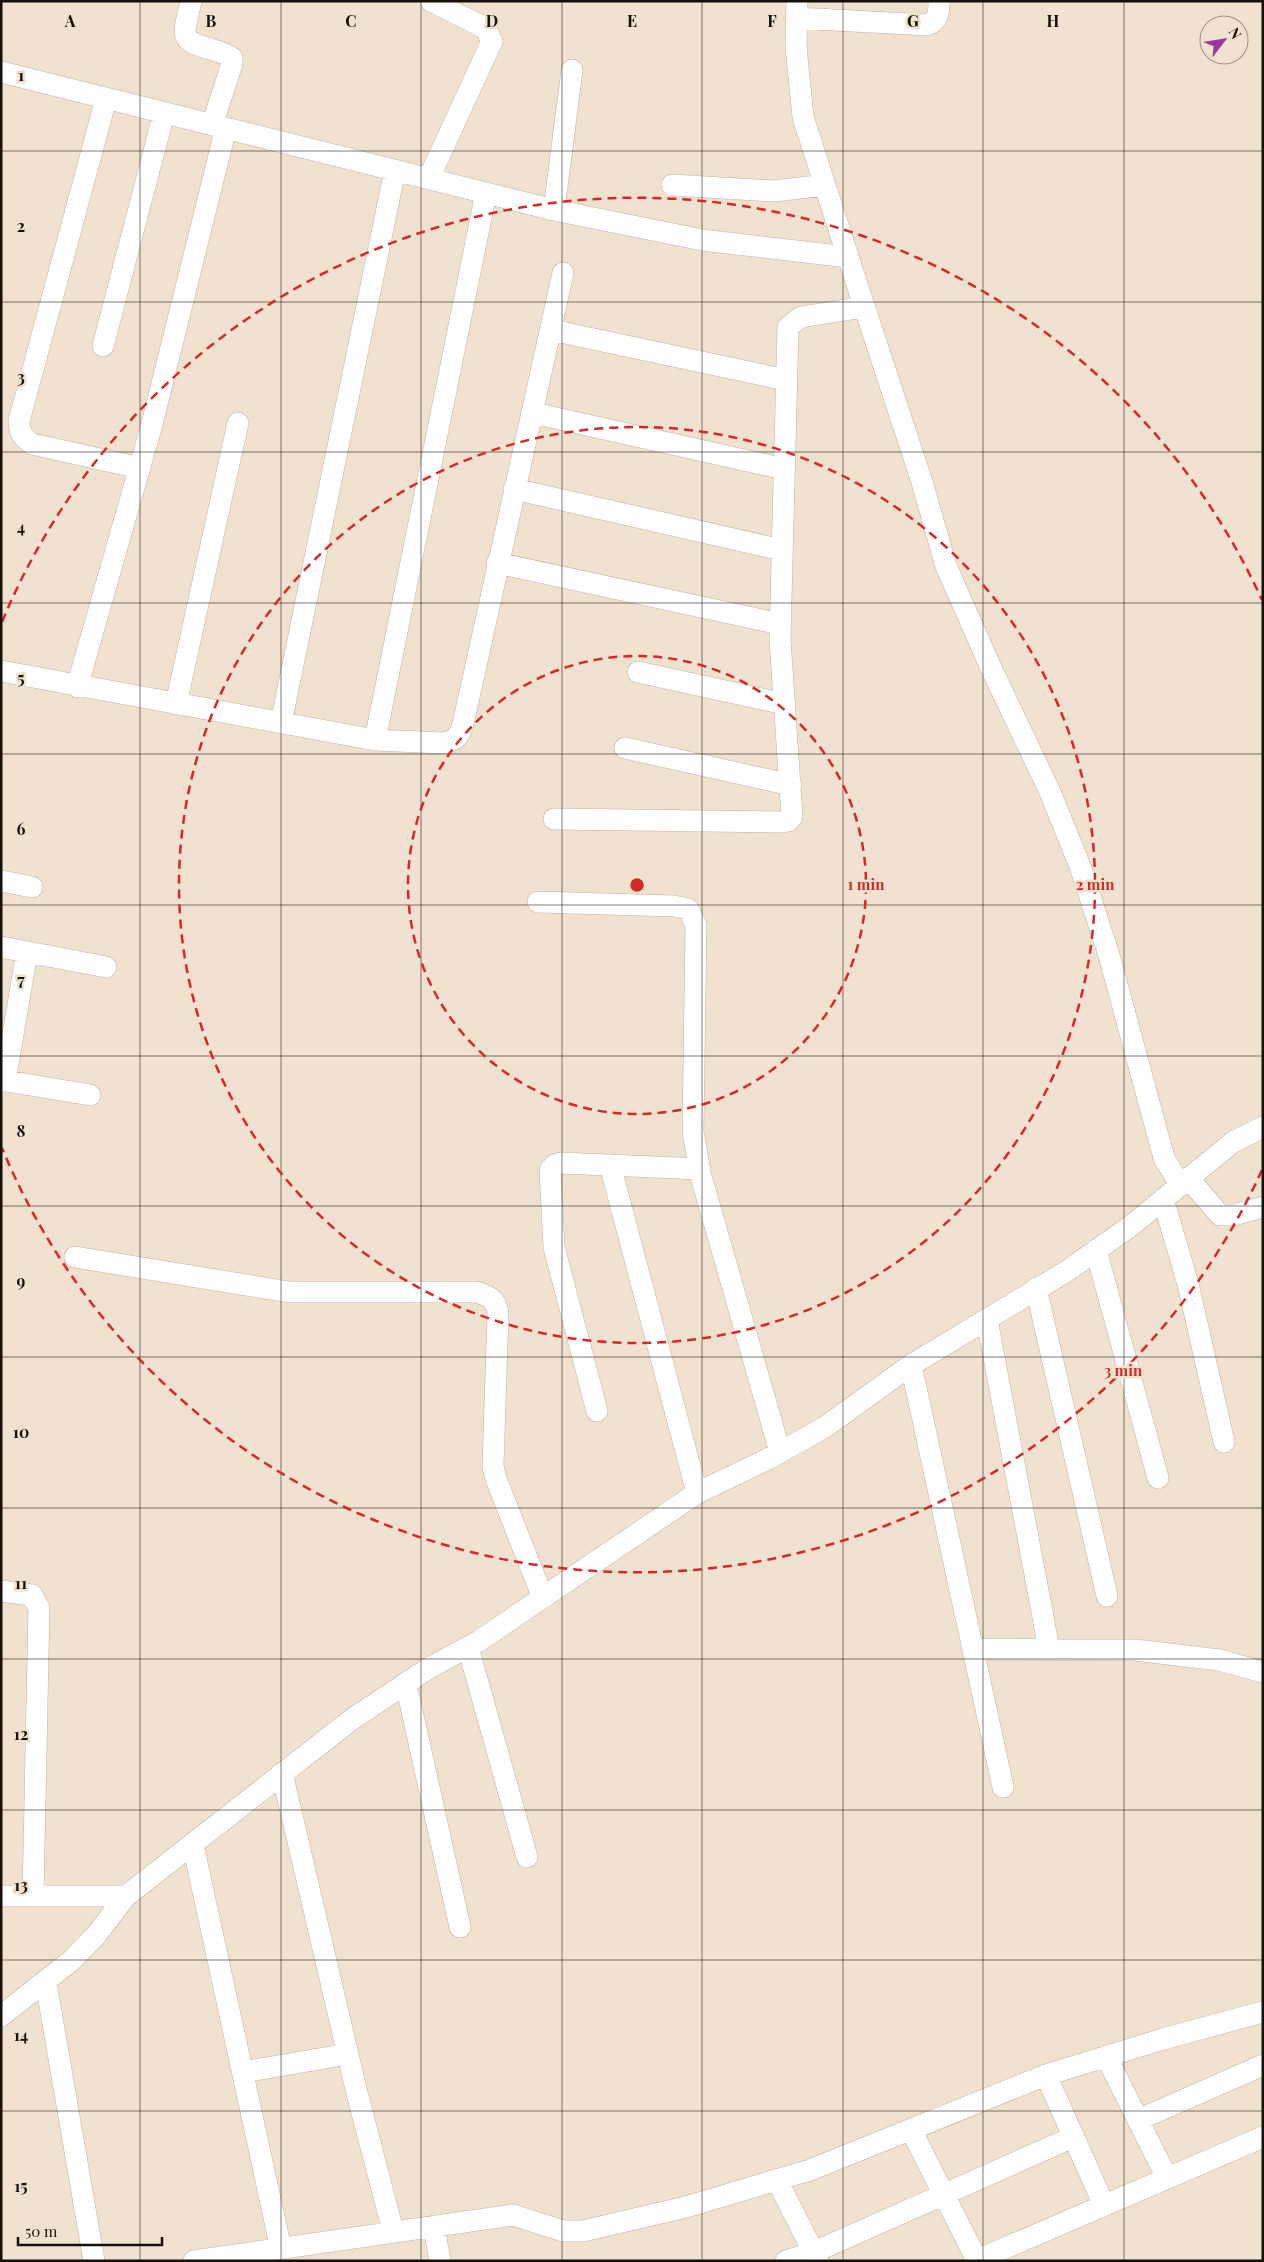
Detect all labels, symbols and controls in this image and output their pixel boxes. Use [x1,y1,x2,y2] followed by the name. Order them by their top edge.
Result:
[64,10,76,31] text: A
[206,10,217,31] text: B
[345,10,357,31] text: C
[486,10,498,31] text: D
[627,10,637,31] text: E
[767,10,777,31] text: F
[907,10,919,31] text: G
[1047,10,1060,31] text: H
[1199,15,1249,65] north arrow
[1225,24,1246,42] text: N
[18,64,24,85] text: 1
[17,215,25,236] text: 2
[17,366,25,387] text: 3
[17,516,25,537] text: 4
[17,667,25,688] text: 5
[17,818,26,839] text: 6
[848,874,885,894] text: 1 min
[1076,874,1115,894] text: 2 min
[628,876,646,894] centre of rings
[17,969,25,990] text: 7
[17,1120,26,1141] text: 8
[17,1270,26,1291] text: 9
[1104,1360,1143,1380] text: 3 min
[13,1421,29,1442] text: 10
[15,1572,27,1593] text: 11
[14,1723,28,1744] text: 12
[14,1874,28,1895] text: 13
[14,2024,28,2045] text: 14
[14,2175,28,2196] text: 15
[18,2214,161,2246] scale bar
[25,2221,58,2241] text: 50 m

